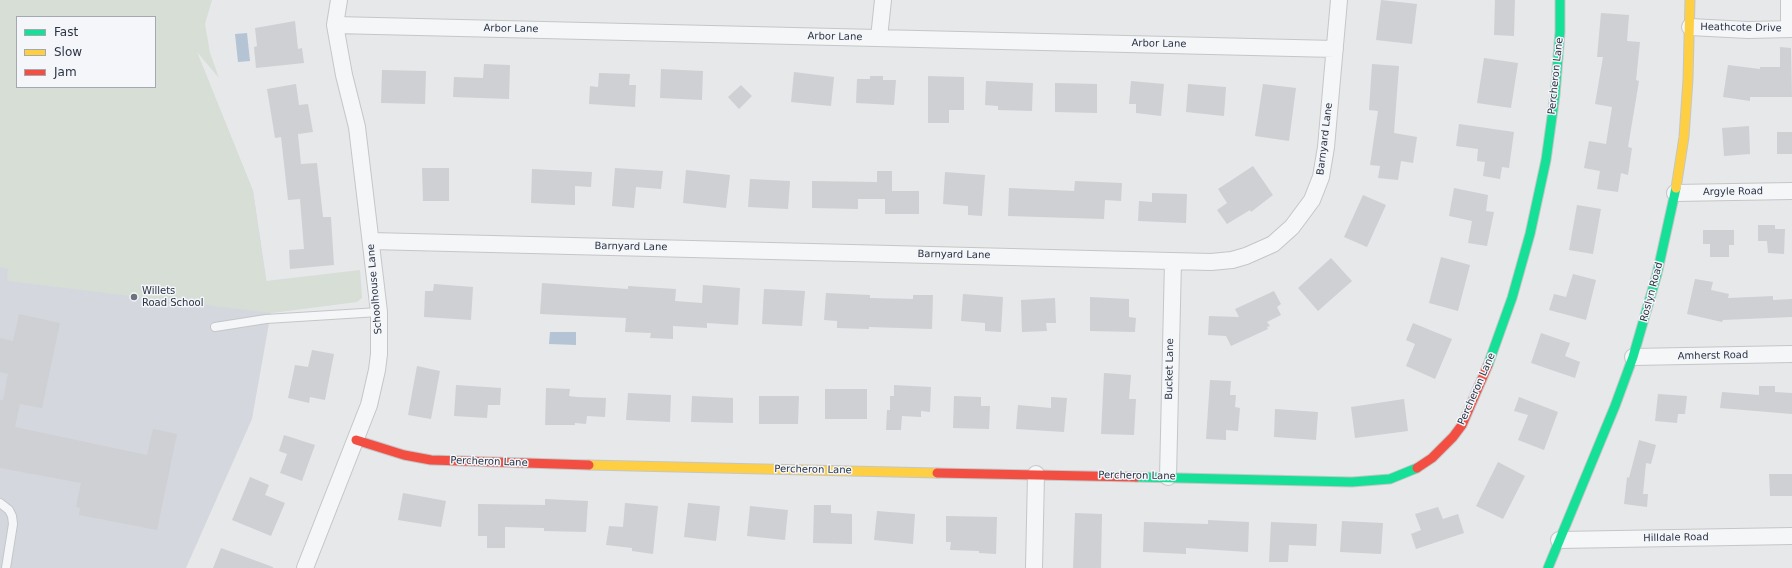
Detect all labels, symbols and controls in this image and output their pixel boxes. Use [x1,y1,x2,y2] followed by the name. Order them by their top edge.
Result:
[16,16,156,88] legend
[1700,21,1782,35] street label: Heathcote Drive
[483,23,539,35] street label: Arbor Lane
[54,25,78,39] text: Fast
[807,31,863,43] street label: Arbor Lane
[1546,37,1566,115] street label: Percheron Lane
[1131,38,1187,50] street label: Arbor Lane
[54,45,82,59] text: Slow
[54,65,77,79] text: Jam
[1315,102,1335,176] street label: Barnyard Lane
[1703,185,1763,199] street label: Argyle Road
[594,240,668,254] street label: Barnyard Lane
[365,243,385,335] street label: Schoolhouse Lane
[917,248,991,262] street label: Barnyard Lane
[1638,261,1666,323] street label: Roslyn Road
[142,285,203,308] place label: Willets Road School
[129,292,139,302] marker: Willets Road School
[1163,338,1177,400] street label: Bucket Lane
[1678,349,1748,363] street label: Amherst Road
[1456,351,1498,427] street label: Percheron Lane
[450,455,528,469] street label: Percheron Lane
[774,463,852,477] street label: Percheron Lane
[1098,469,1176,483] street label: Percheron Lane
[1643,531,1709,545] street label: Hilldale Road

